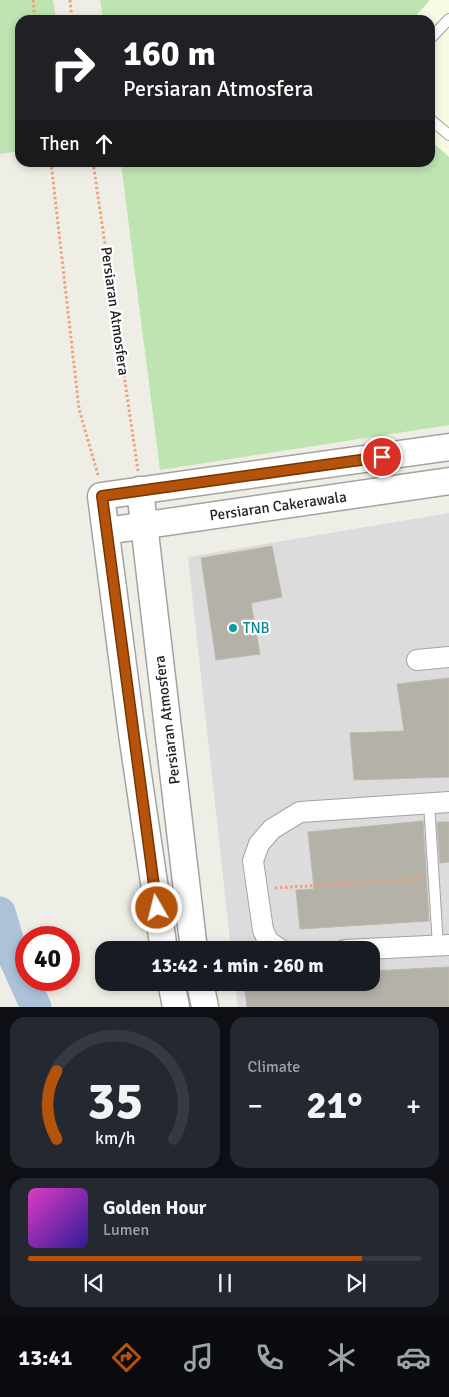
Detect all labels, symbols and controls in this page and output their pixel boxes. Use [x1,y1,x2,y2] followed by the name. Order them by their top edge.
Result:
[123,32,216,75] text: 160 m
[40,35,105,100] icon: right
[123,75,313,102] text: Persiaran Atmosfera
[90,130,118,158] icon: ahead
[40,132,80,156] text: Then
[97,245,133,377] street label: Persiaran Atmosfera
[361,436,403,478] pin
[368,443,396,471] icon: arrive
[208,487,348,525] street label: Persiaran Cakerawala
[243,619,270,637] place label: TNB
[227,622,239,634] marker: TNB
[150,654,184,786] street label: Persiaran Atmosfera
[130,881,182,933] position arrow
[15,926,80,991] speed limit sign: 40
[151,954,324,978] text: 13:42 · 1 min · 260 m
[248,1057,300,1077] text: Climate
[87,1069,143,1133] text: 35
[306,1082,362,1129] text: 21°
[248,1089,263,1123] text: −
[406,1089,421,1123] text: +
[95,1127,135,1149] text: km/h
[103,1196,206,1220] text: Golden Hour
[103,1220,149,1240] text: Lumen
[80,1269,108,1297] icon: previous
[211,1269,239,1297] icon: pause
[342,1269,370,1297] icon: next
[109,1340,144,1375] icon: directions
[181,1340,216,1375] icon: music
[252,1340,287,1375] icon: phone
[324,1340,359,1375] icon: climate
[396,1340,431,1375] icon: car
[18,1344,72,1371] text: 13:41

